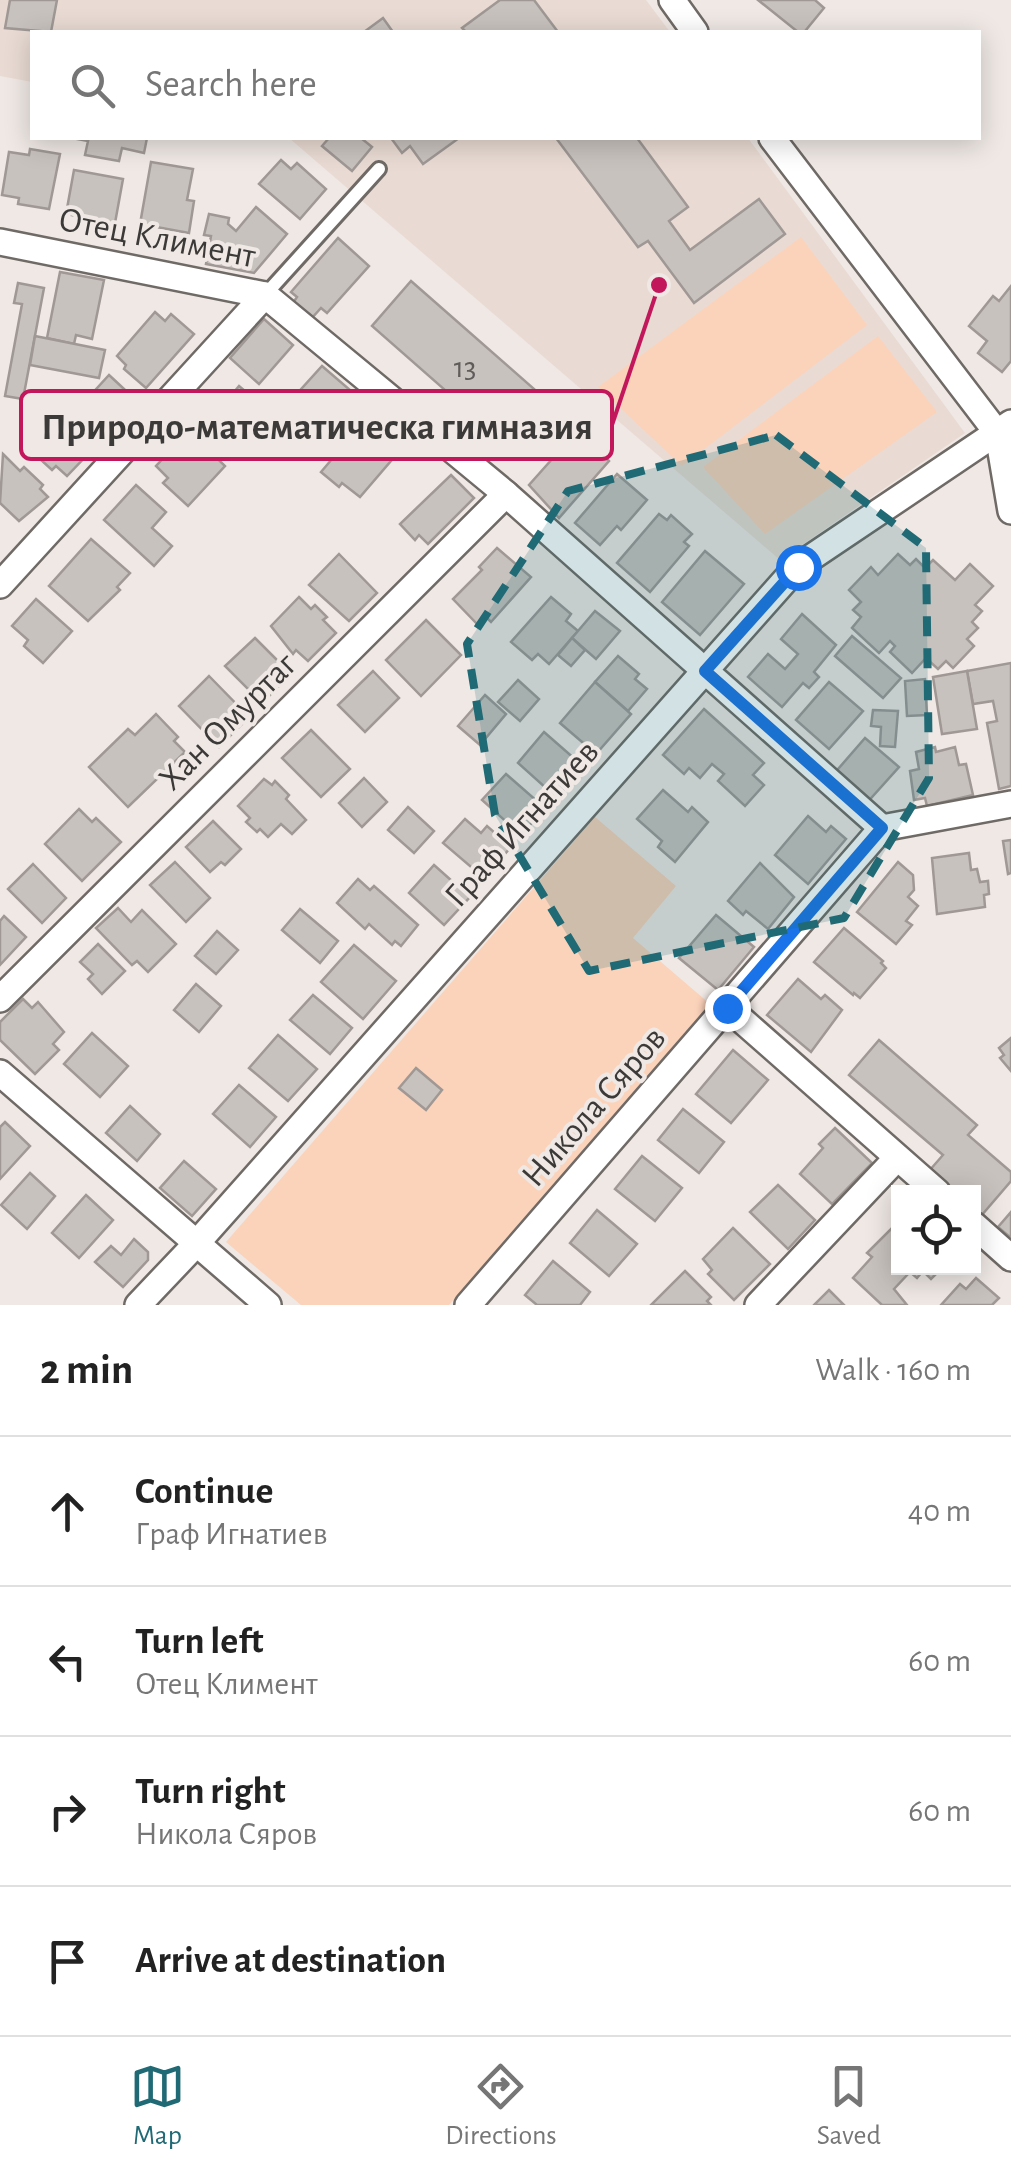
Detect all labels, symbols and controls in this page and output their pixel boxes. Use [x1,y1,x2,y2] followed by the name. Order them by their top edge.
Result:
[30,30,981,140] search box
[65,58,120,113] icon: search
[145,66,317,104] text: Search here
[56,202,259,274] street label: Отец Климент
[454,353,476,383] house number: 13
[21,391,612,459] callout: Природо-математическа гимназия
[41,409,593,447] text: Природо-математическа гимназия
[776,545,822,591] route start
[153,646,304,797] street label: Хан Омуртаг
[439,734,605,914] street label: Граф Игнатиев
[705,986,751,1032] route end
[515,1020,673,1194] street label: Никола Сяров
[891,1185,981,1275] map controls
[891,1185,981,1275] button: locate
[40,1349,133,1391] text: 2 min
[815,1354,971,1386] text: Walk · 160 m
[135,1473,273,1511] text: Continue
[40,1484,95,1539] icon: ahead
[908,1495,971,1527] text: 40 m
[135,1518,328,1550] text: Граф Игнатиев
[135,1623,263,1661] text: Turn left
[40,1634,95,1689] icon: left
[908,1645,971,1677] text: 60 m
[135,1668,318,1700] text: Отец Климент
[135,1773,285,1811] text: Turn right
[40,1784,95,1839] icon: right
[908,1795,971,1827] text: 60 m
[135,1818,317,1850] text: Никола Сяров
[40,1934,95,1989] icon: arrive
[135,1942,446,1980] text: Arrive at destination
[130,2059,185,2153] tab: Map
[445,2059,557,2153] tab: Directions
[817,2059,881,2153] tab: Saved

